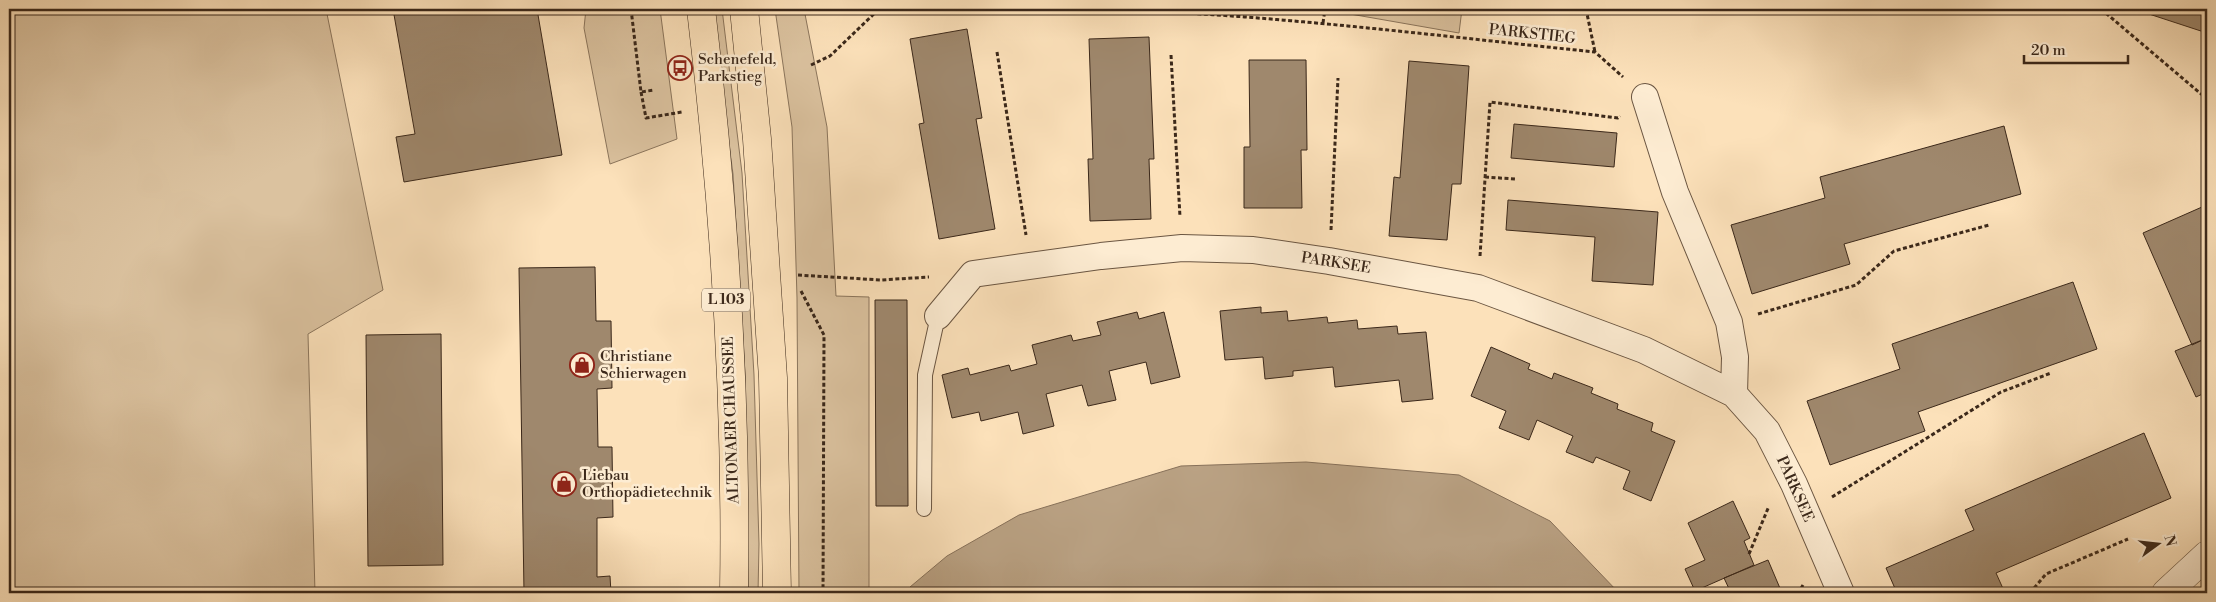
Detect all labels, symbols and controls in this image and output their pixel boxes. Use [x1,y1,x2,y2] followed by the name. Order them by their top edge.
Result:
[1488,20,1576,48] street label: PARKSTIEG
[2024,32,2127,64] scale bar
[2031,41,2066,60] text: 20 m
[698,50,776,86] place label: Schenefeld, Parkstieg
[667,55,693,81] bus stop icon: Schenefeld, Parkstieg
[1300,248,1372,278] street label: PARKSEE
[702,288,750,312] road number: L 103
[719,336,743,505] street label: ALTONAER CHAUSSEE
[600,347,687,383] place label: Christiane Schierwagen
[569,352,595,378] shop icon: Christiane Schierwagen
[1772,453,1818,525] street label: PARKSEE
[582,466,713,502] place label: Liebau Orthopädietechnik
[551,471,577,497] shop icon: Liebau Orthopädietechnik
[2134,520,2184,570] north arrow
[2159,533,2180,549] text: N

